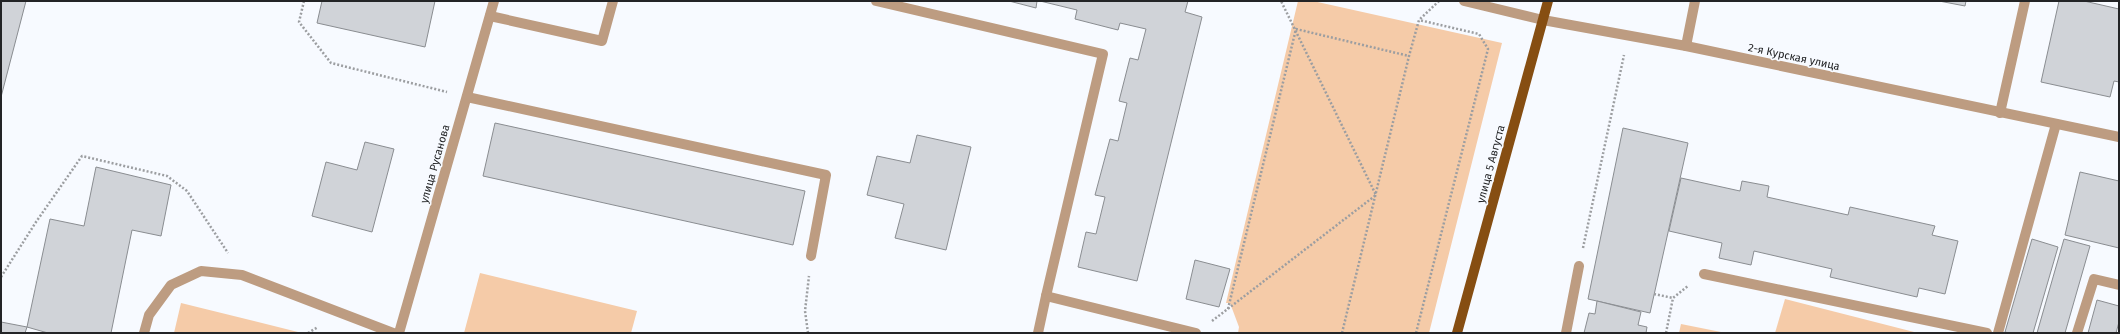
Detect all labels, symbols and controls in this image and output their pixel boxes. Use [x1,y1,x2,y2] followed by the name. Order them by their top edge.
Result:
[1747,41,1841,73] street label: 2-я Курская улица
[418,123,452,205] street label: улица Русанова
[1474,123,1508,204] street label: улица 5 Августа

